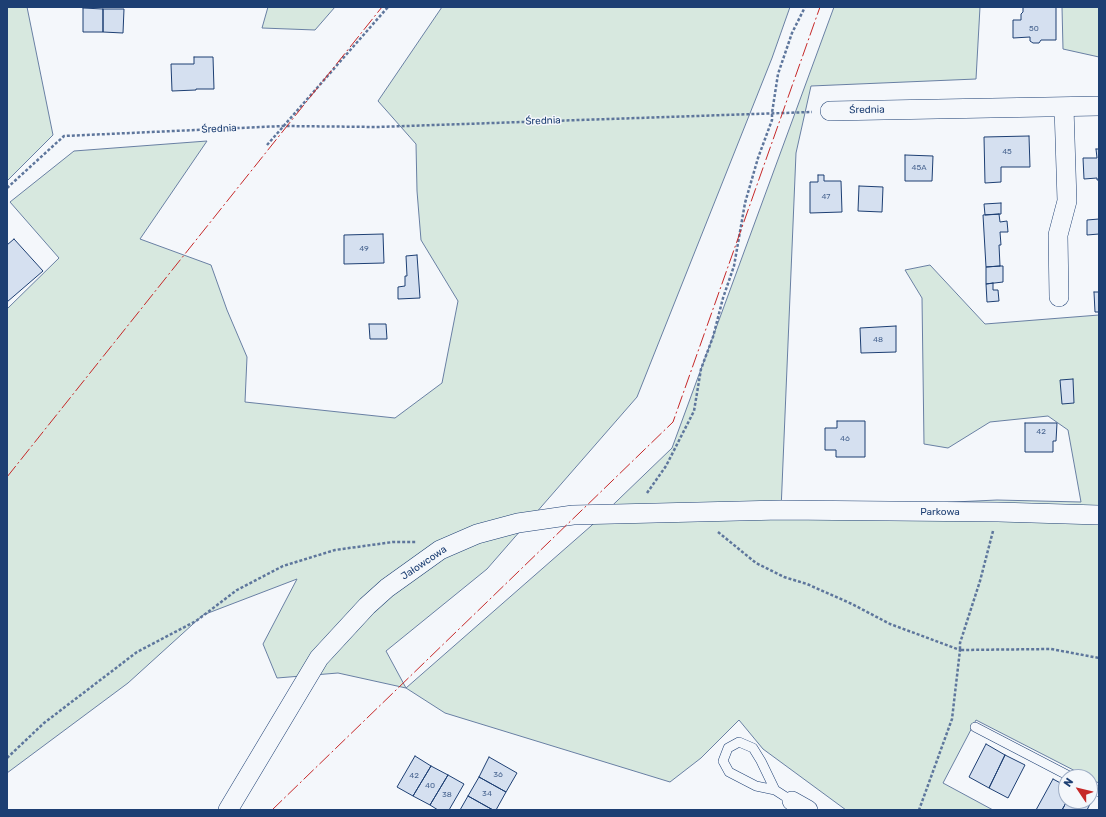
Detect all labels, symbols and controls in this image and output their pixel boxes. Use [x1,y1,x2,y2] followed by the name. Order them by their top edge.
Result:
[1029,24,1039,34] house number: 50
[849,104,885,116] street label: Średnia
[525,114,561,128] street label: Średnia
[201,122,237,136] street label: Średnia
[1002,147,1012,157] house number: 45
[911,163,927,173] house number: 45A
[822,192,830,202] house number: 47
[359,244,369,254] house number: 49
[873,335,883,345] house number: 48
[1036,427,1046,437] house number: 42
[840,434,850,444] house number: 46
[920,506,960,518] street label: Parkowa
[399,543,449,583] street label: Jałowcowa
[1058,769,1098,809] north arrow
[493,770,503,780] house number: 36
[409,771,419,781] house number: 42
[1061,775,1076,789] text: N
[425,781,435,791] house number: 40
[482,789,492,799] house number: 34
[442,790,452,800] house number: 38

